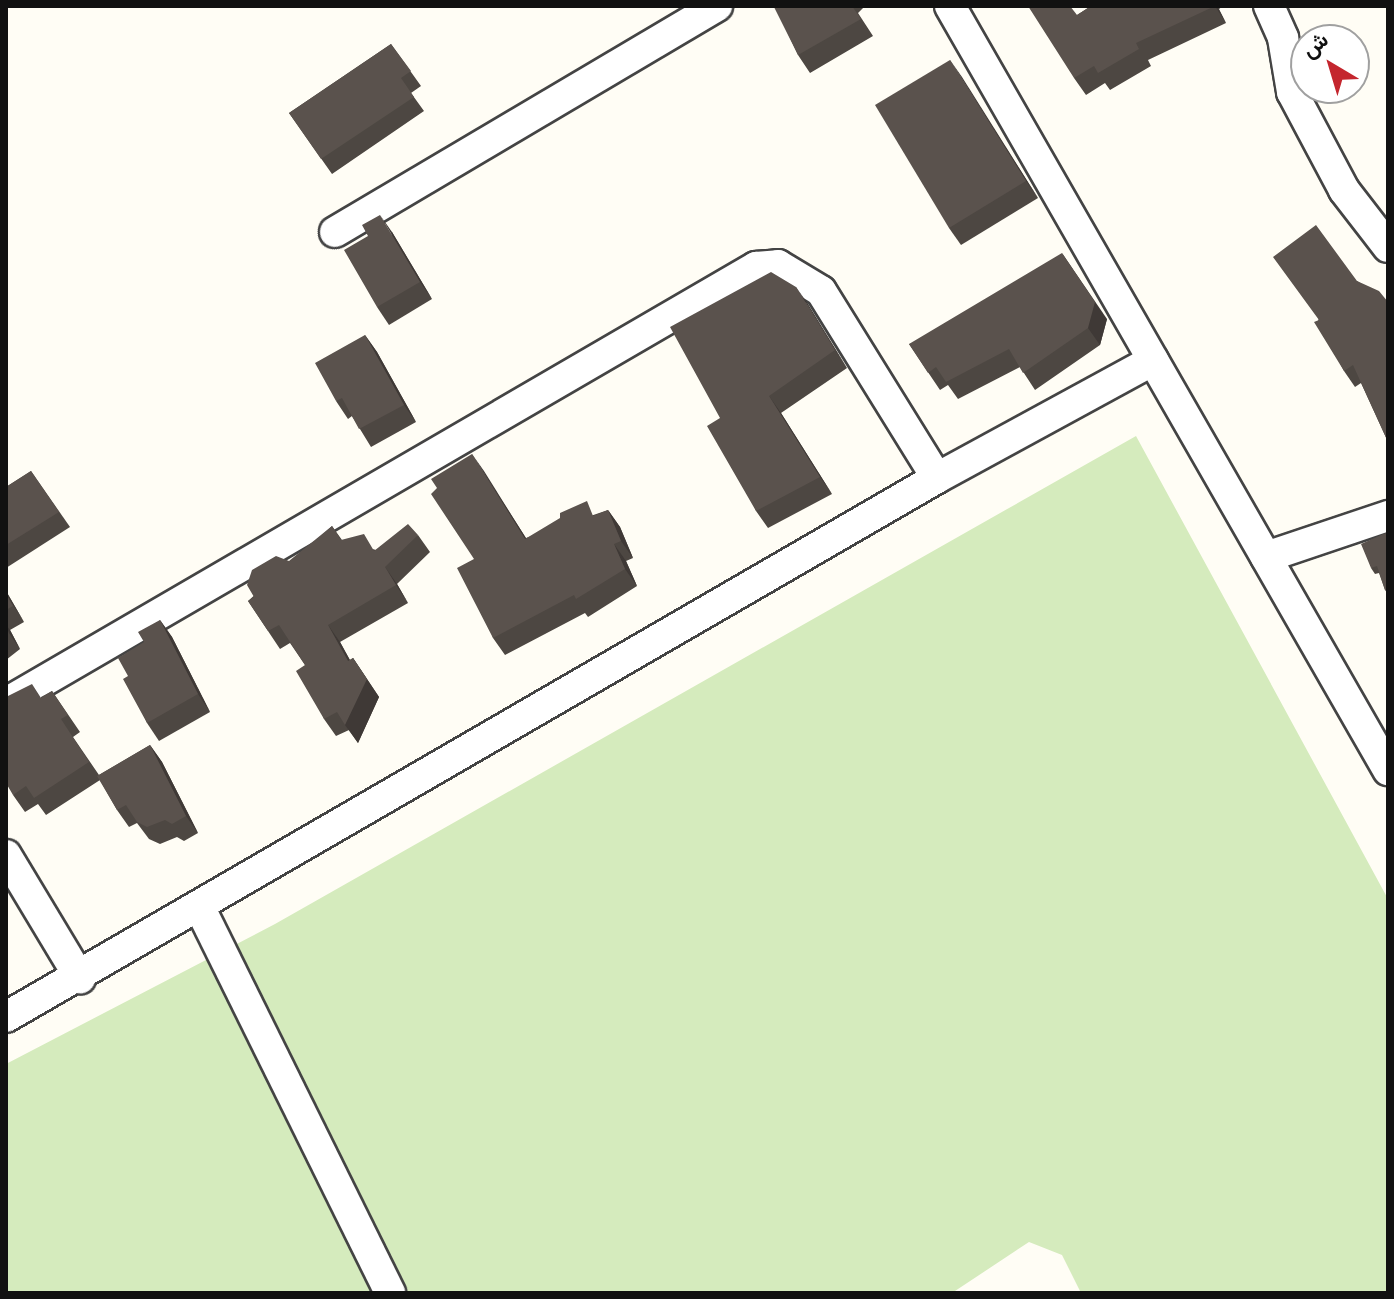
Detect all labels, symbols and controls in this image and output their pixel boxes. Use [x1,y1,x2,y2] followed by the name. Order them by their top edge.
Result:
[1290,24,1370,104] north arrow
[1295,24,1337,68] text: ش

